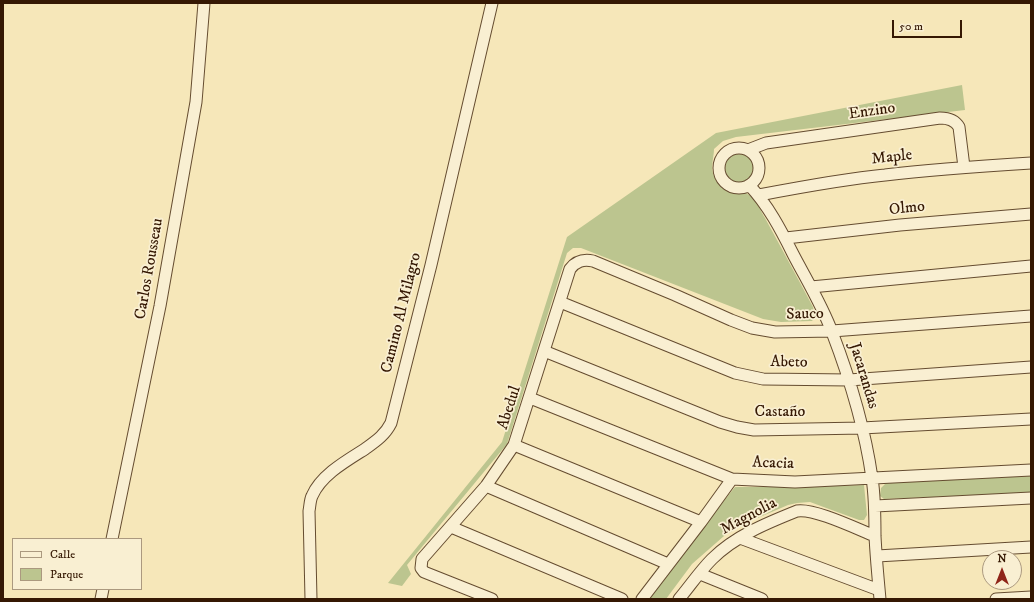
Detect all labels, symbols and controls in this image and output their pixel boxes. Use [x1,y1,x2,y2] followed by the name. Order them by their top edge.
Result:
[894,12,964,38] scale bar
[899,19,923,34] text: 50 m
[847,99,897,125] street label: Enzino
[871,146,913,170] street label: Maple
[888,198,926,220] street label: Olmo
[132,217,168,321] street label: Carlos Rousseau
[378,251,426,375] street label: Camino Al Milagro
[786,305,824,325] street label: Sauco
[844,341,882,411] street label: Jacarandas
[770,353,808,373] street label: Abeto
[494,384,526,432] street label: Abedul
[755,403,805,423] street label: Castaño
[752,454,794,474] street label: Acacia
[718,494,780,540] street label: Magnolia
[12,538,142,590] legend
[50,547,75,562] text: Calle
[982,550,1022,590] north arrow
[997,552,1007,566] text: N
[50,567,83,582] text: Parque

